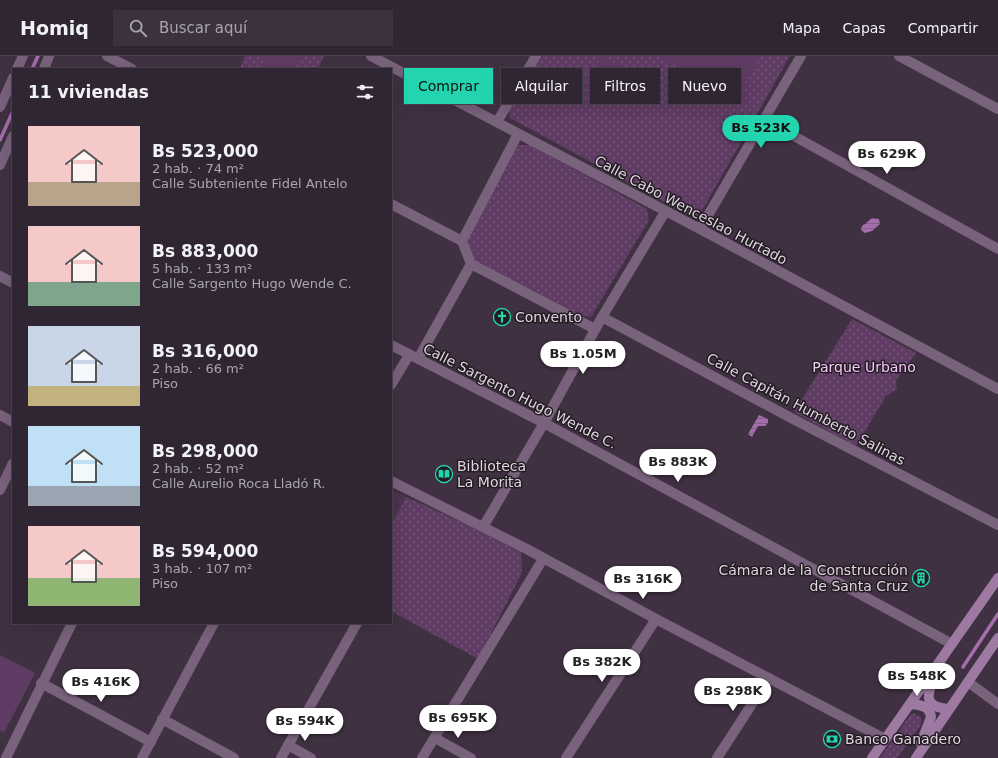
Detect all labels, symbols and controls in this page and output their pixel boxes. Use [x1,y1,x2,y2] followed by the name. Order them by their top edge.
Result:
[113,10,393,46] search box
[20,17,89,39] text: Homiq
[127,17,149,39] icon: search
[159,19,247,37] text: Buscar aquí
[782,20,821,36] text: Mapa
[843,20,886,36] text: Capas
[908,20,978,36] text: Compartir
[404,68,493,104] chip: Comprar
[501,68,582,104] chip: Alquilar
[590,68,660,104] chip: Filtros
[668,68,741,104] chip: Nuevo
[354,81,376,103] icon: filters
[28,82,149,102] text: 11 viviendas
[724,115,798,149] pin: Bs 523K
[731,120,791,135] text: Bs 523K
[152,141,258,161] text: Bs 523,000
[850,141,924,175] pin: Bs 629K
[60,142,108,190] icon: home
[857,146,917,161] text: Bs 629K
[592,152,790,268] street label: Calle Cabo Wenceslao Hurtado
[152,161,244,176] text: 2 hab. · 74 m²
[152,176,347,191] text: Calle Subteniente Fidel Antelo
[152,241,258,261] text: Bs 883,000
[60,242,108,290] icon: home
[152,261,252,276] text: 5 hab. · 133 m²
[152,276,352,291] text: Calle Sargento Hugo Wende C.
[492,307,512,327] church icon: Convento
[515,309,582,325] place label: Convento
[421,340,619,452] street label: Calle Sargento Hugo Wende C.
[152,341,258,361] text: Bs 316,000
[542,341,624,375] pin: Bs 1.05M
[60,342,108,390] icon: home
[549,346,617,361] text: Bs 1.05M
[704,350,908,468] street label: Calle Capitán Humberto Salinas
[812,359,916,375] park label: Parque Urbano
[152,361,244,376] text: 2 hab. · 66 m²
[152,376,178,391] text: Piso
[152,441,258,461] text: Bs 298,000
[60,442,108,490] icon: home
[641,449,715,483] pin: Bs 883K
[648,454,708,469] text: Bs 883K
[457,458,526,490] place label: Biblioteca La Morita
[152,461,244,476] text: 2 hab. · 52 m²
[434,464,454,484] library icon: Biblioteca La Morita
[152,476,325,491] text: Calle Aurelio Roca Lladó R.
[152,541,258,561] text: Bs 594,000
[60,542,108,590] icon: home
[152,561,252,576] text: 3 hab. · 107 m²
[718,562,908,594] place label: Cámara de la Construcción de Santa Cruz
[606,566,680,600] pin: Bs 316K
[911,568,931,588] building icon: Cámara de la Construcción de Santa Cruz
[613,571,673,586] text: Bs 316K
[152,576,178,591] text: Piso
[565,649,639,683] pin: Bs 382K
[572,654,632,669] text: Bs 382K
[880,663,954,697] pin: Bs 548K
[887,668,947,683] text: Bs 548K
[64,669,138,703] pin: Bs 416K
[71,674,131,689] text: Bs 416K
[696,678,770,712] pin: Bs 298K
[703,683,763,698] text: Bs 298K
[421,705,495,739] pin: Bs 695K
[268,708,342,742] pin: Bs 594K
[428,710,488,725] text: Bs 695K
[275,713,335,728] text: Bs 594K
[822,729,842,749] bank icon: Banco Ganadero
[845,731,961,747] place label: Banco Ganadero

